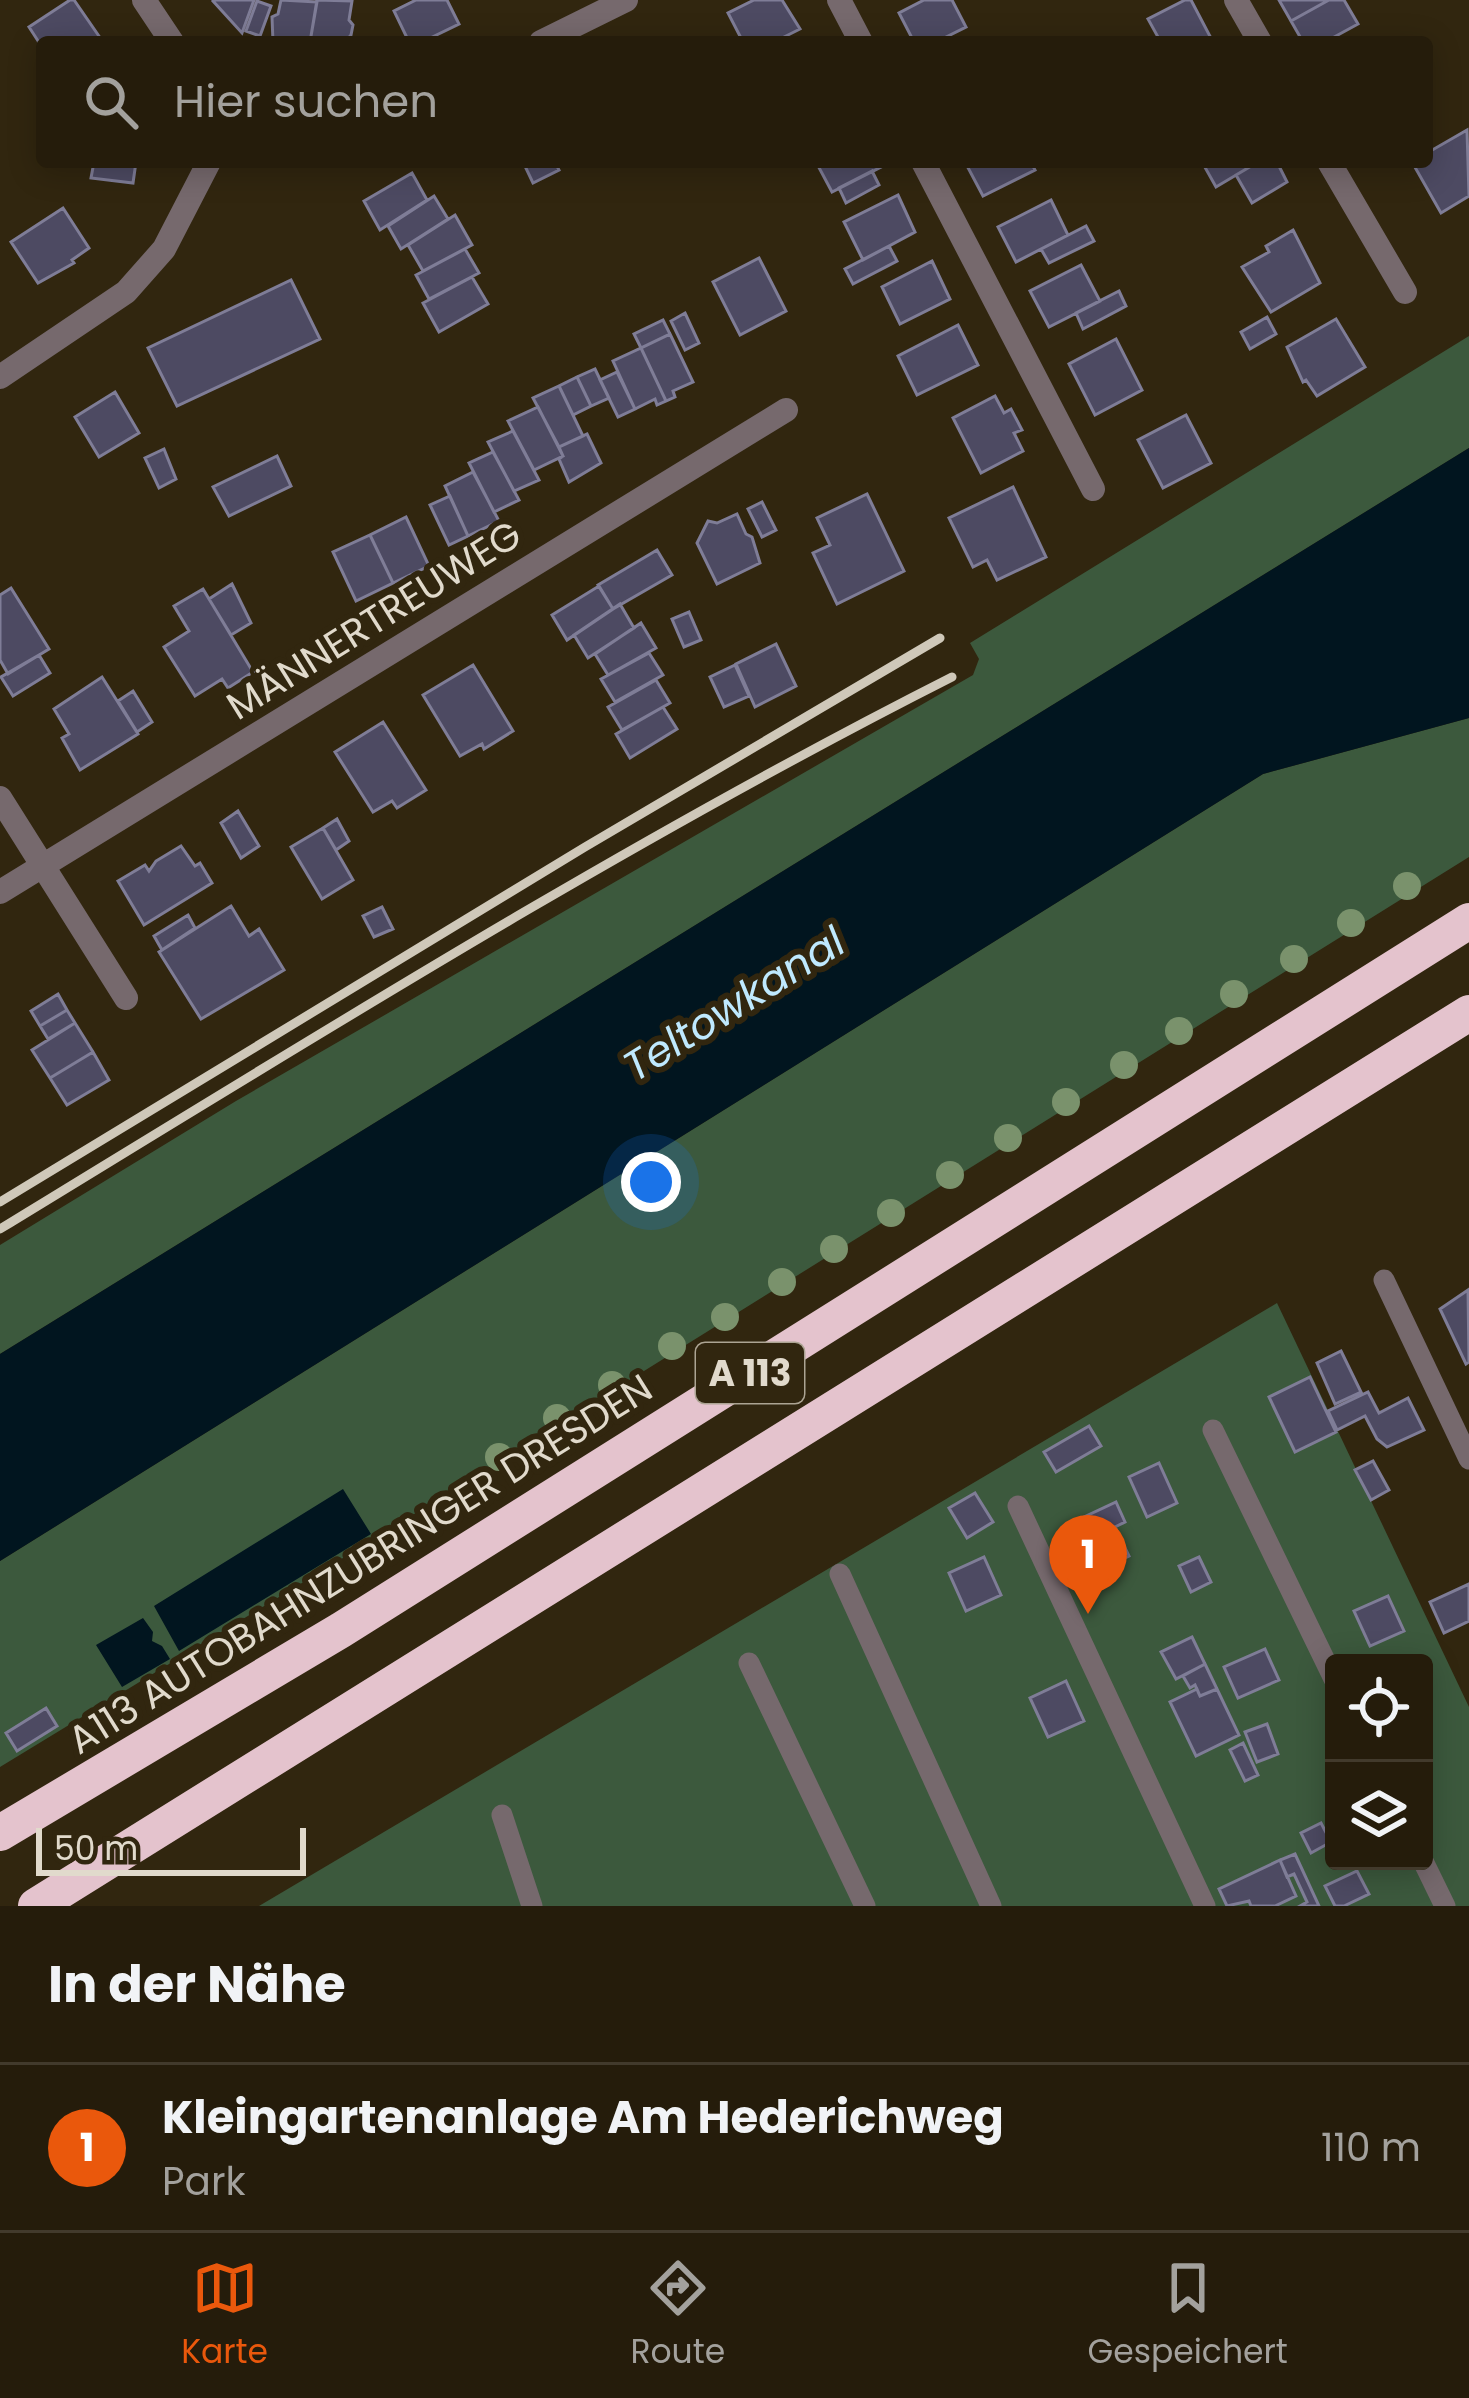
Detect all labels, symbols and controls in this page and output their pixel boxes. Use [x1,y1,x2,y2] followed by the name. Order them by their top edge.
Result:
[36,36,1433,168] search box
[78,69,144,135] icon: search
[174,70,438,133] text: Hier suchen
[216,507,532,733] street label: MÄNNERTREUWEG
[612,912,857,1096] water label: Teltowkanal
[621,1152,681,1212] your location
[696,1343,804,1403] road number: A 113
[57,1361,663,1767] street label: A113 AUTOBAHNZUBRINGER DRESDEN
[1049,1515,1127,1614] pin: 1
[1325,1654,1433,1870] map controls
[1325,1654,1433,1762] button: locate
[1325,1762,1433,1870] button: layers
[36,1822,306,1875] scale bar
[54,1825,138,1872] text: 50 m
[48,1948,346,2020] text: In der Nähe
[162,2086,1004,2149] text: Kleingartenanlage Am Hederichweg
[80,2120,94,2175] text: 1
[1321,2120,1421,2175] text: 110 m
[162,2154,246,2209] text: Park
[181,2255,268,2377] tab: Karte
[630,2255,725,2377] tab: Route
[1088,2255,1288,2377] tab: Gespeichert

